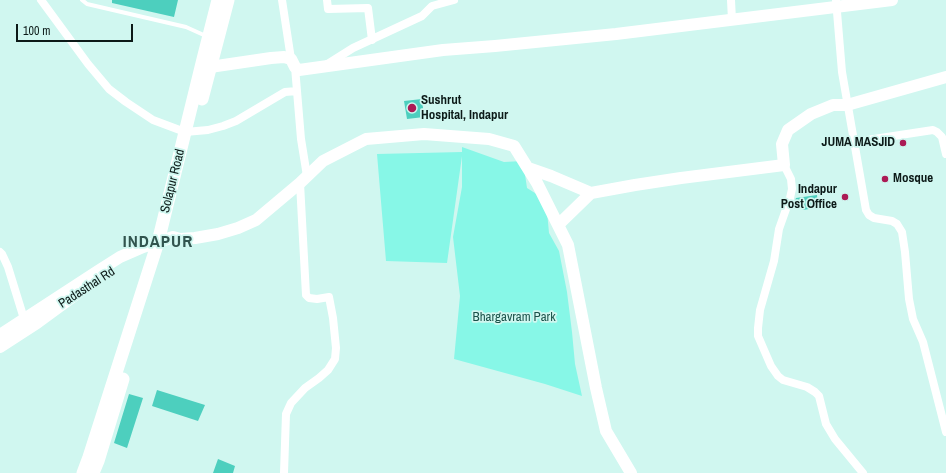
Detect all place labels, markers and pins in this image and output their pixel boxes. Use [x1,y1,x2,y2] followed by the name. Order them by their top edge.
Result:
[421,93,508,124] place label: Sushrut Hospital, Indapur
[406,102,418,114] marker: Sushrut Hospital, Indapur
[822,135,895,151] place label: JUMA MASJID
[898,138,908,148] marker: JUMA MASJID
[893,171,933,187] place label: Mosque
[880,174,890,184] marker: Mosque
[781,182,837,213] place label: Indapur Post Office
[840,192,850,202] marker: Indapur Post Office

